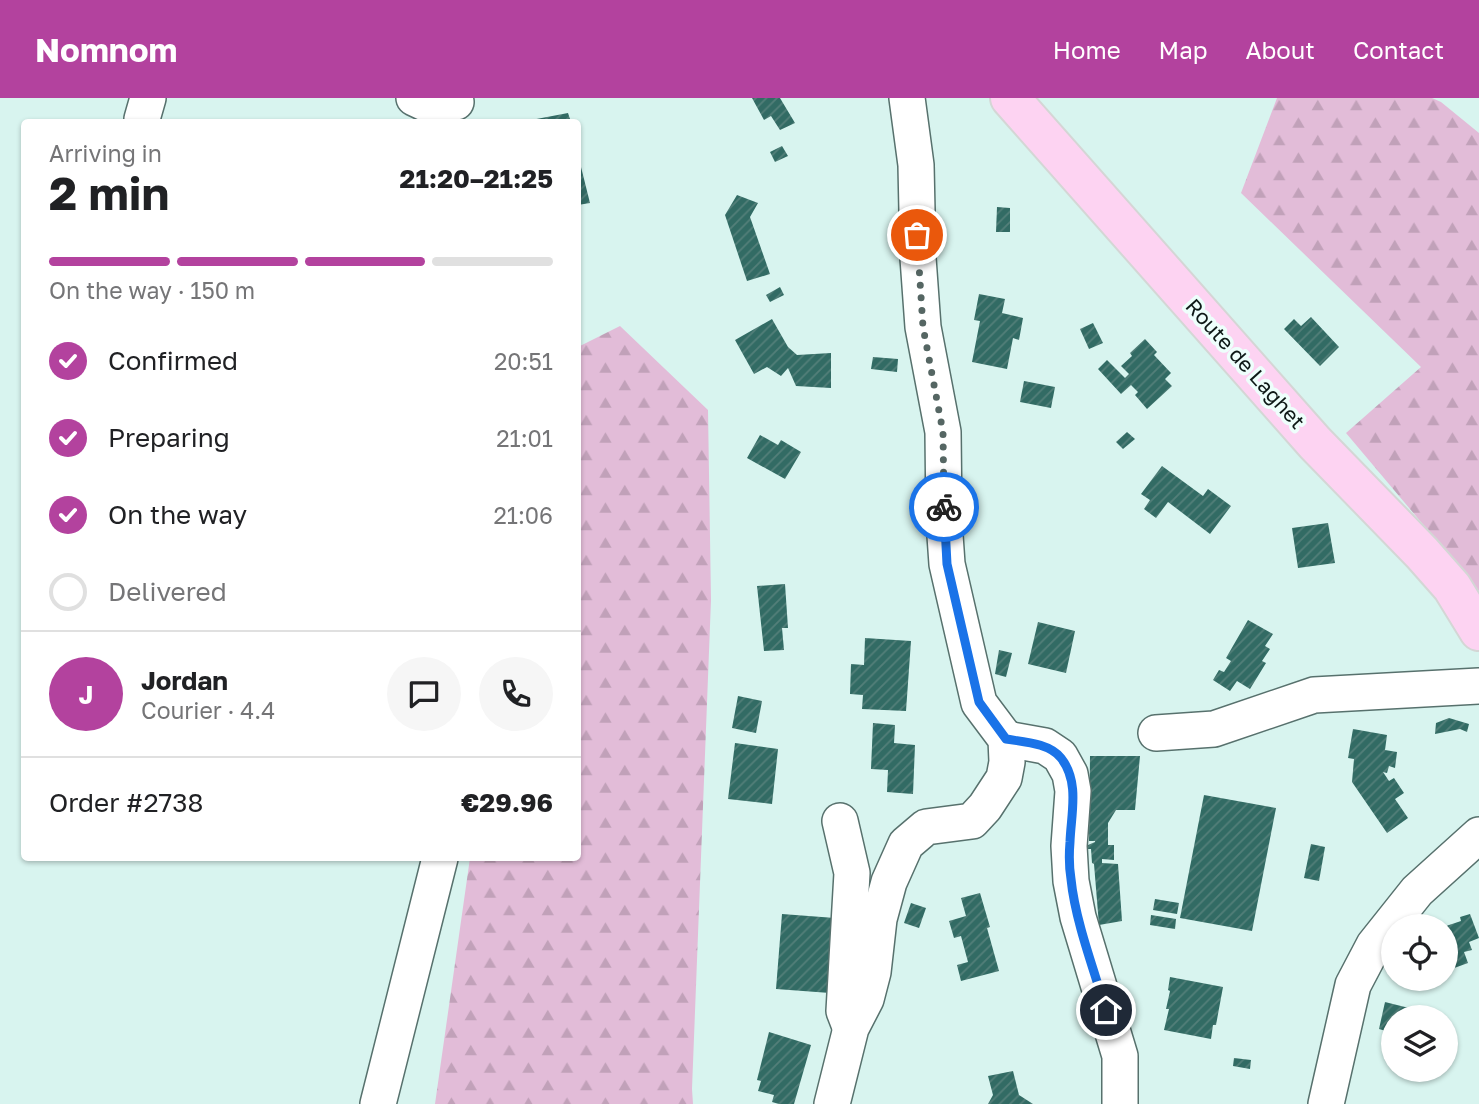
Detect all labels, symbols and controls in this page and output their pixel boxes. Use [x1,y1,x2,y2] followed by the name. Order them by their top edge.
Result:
[35,30,177,69] text: Nomnom
[1053,35,1121,64] text: Home
[1159,35,1208,64] text: Map
[1246,35,1315,64] text: About
[1353,35,1444,64] text: Contact
[49,139,162,167] text: Arriving in
[400,163,553,194] text: 21:20–21:25
[49,165,169,220] text: 2 min
[887,205,947,265] pin
[898,216,936,254] icon: bag
[49,276,255,304] text: On the way · 150 m
[1181,293,1311,434] street label: Route de Laghet
[49,342,87,380] icon: check
[108,345,238,376] text: Confirmed
[494,347,553,375] text: 20:51
[49,419,87,457] icon: check
[108,422,230,453] text: Preparing
[496,424,553,452] text: 21:01
[909,472,979,542] courier
[925,488,963,526] icon: bike
[49,496,87,534] icon: check
[108,499,247,530] text: On the way
[493,501,553,529] text: 21:06
[108,576,227,607] text: Delivered
[387,657,461,731] button: chat
[479,657,553,731] button: phone
[141,665,228,696] text: Jordan
[79,679,93,710] text: J
[141,696,275,724] text: Courier · 4.4
[49,787,203,818] text: Order #2738
[461,787,553,818] text: €29.96
[1381,914,1458,1082] map controls
[1381,914,1458,991] button: locate
[1076,980,1136,1040] pin
[1087,991,1125,1029] icon: home
[1381,1005,1458,1082] button: layers

